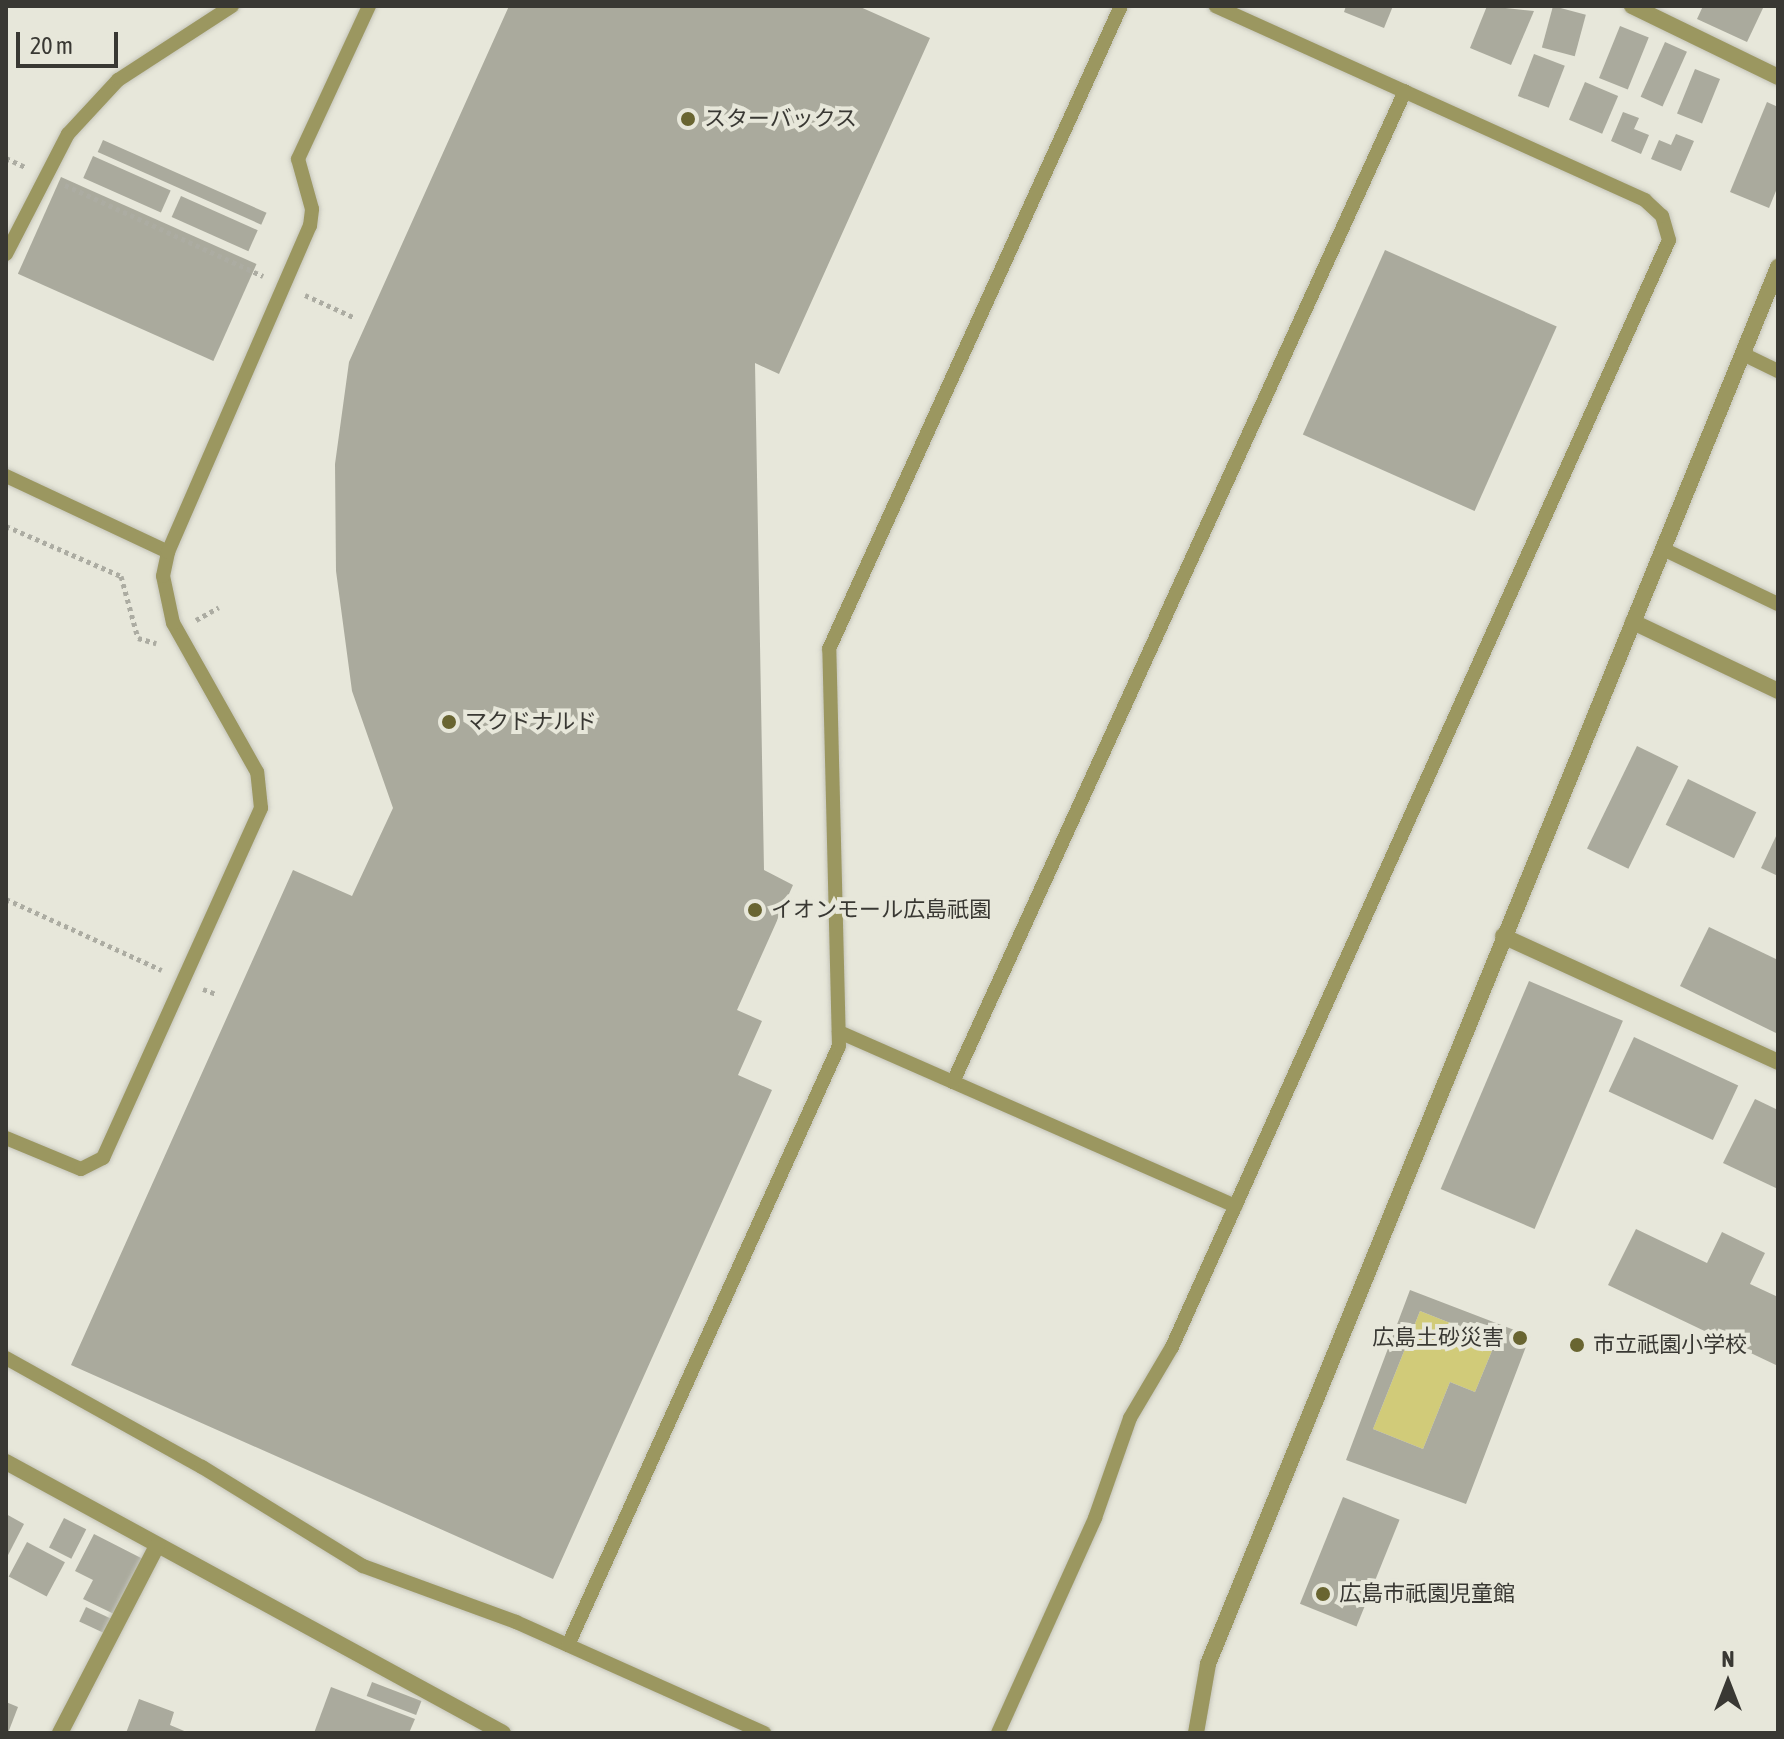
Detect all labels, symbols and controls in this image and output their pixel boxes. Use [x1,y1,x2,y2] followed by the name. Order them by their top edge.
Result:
[20,16,122,66] scale bar
[30,32,73,59] text: 20 m
[704,106,858,132] place label: スターバックス
[679,110,697,128] marker: スターバックス
[465,709,597,735] place label: マクドナルド
[440,713,458,731] marker: マクドナルド
[771,897,991,923] place label: イオンモール広島祇園
[746,901,764,919] marker: イオンモール広島祇園
[1372,1325,1504,1351] place label: 広島土砂災害
[1511,1329,1529,1347] marker: 広島土砂災害
[1593,1332,1747,1358] place label: 市立祇園小学校
[1568,1336,1586,1354] marker: 市立祇園小学校
[1339,1581,1515,1607] place label: 広島市祇園児童館
[1314,1585,1332,1603] marker: 広島市祇園児童館
[1688,1643,1768,1723] north arrow
[1722,1646,1734,1672] text: N

